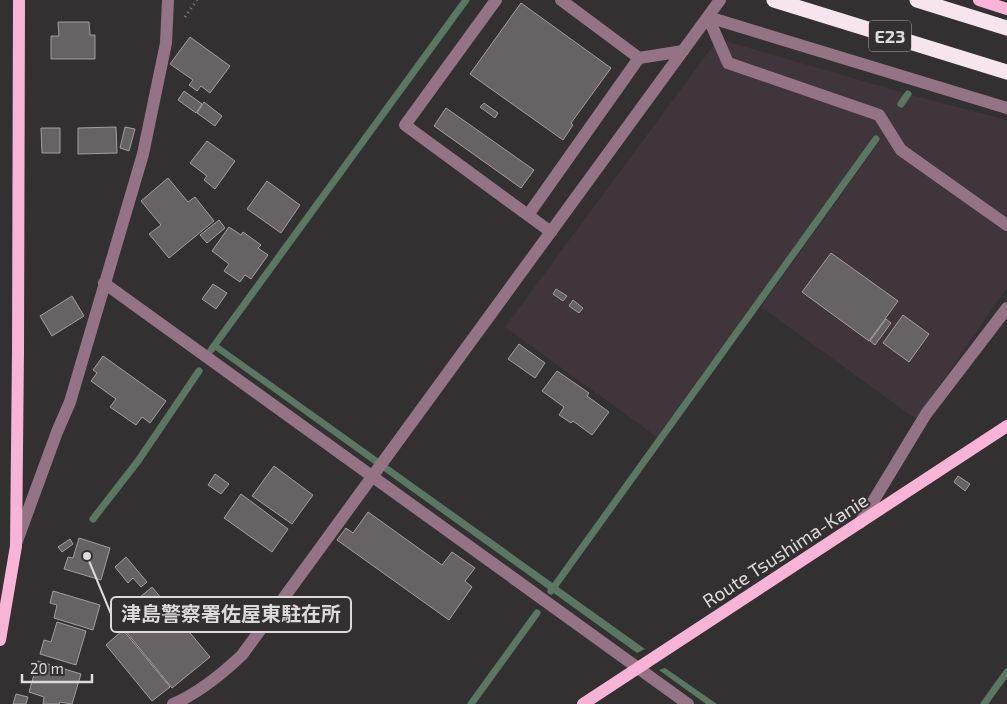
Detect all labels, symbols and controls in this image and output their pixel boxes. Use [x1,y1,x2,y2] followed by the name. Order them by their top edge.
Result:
[869,20,911,52] road number: E23
[698,488,872,612] street label: Route Tsushima-Kanie
[111,597,351,632] callout: 津島警察署佐屋東駐在所
[121,601,341,625] text: 津島警察署佐屋東駐在所
[22,652,92,684] scale bar
[30,659,64,677] text: 20 m

